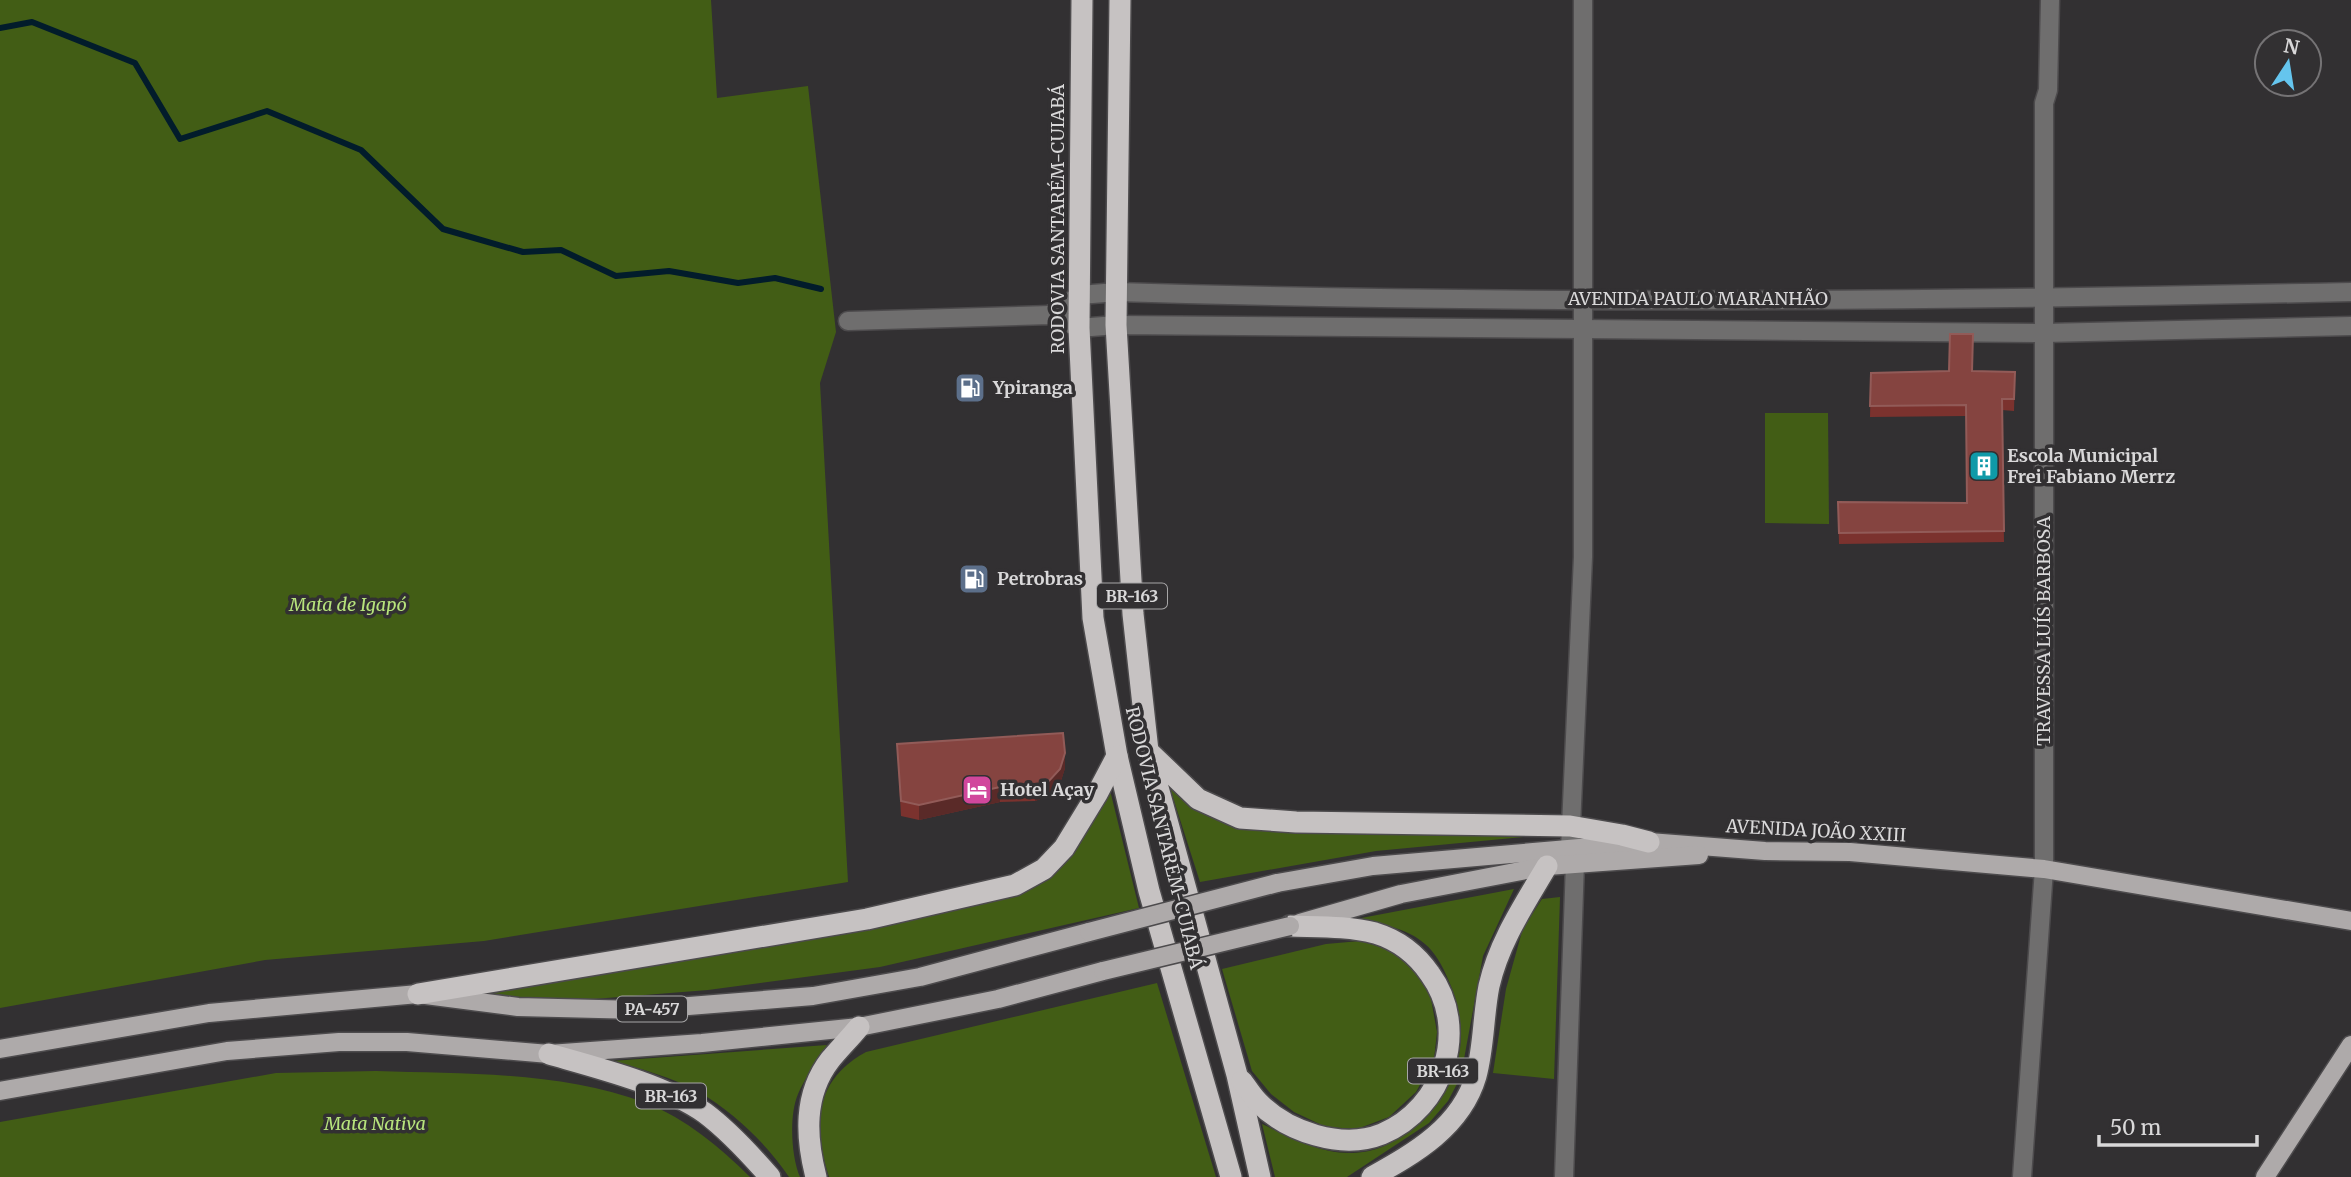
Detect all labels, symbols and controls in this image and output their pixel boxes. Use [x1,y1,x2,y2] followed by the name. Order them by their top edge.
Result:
[2253,28,2323,98] north arrow
[2282,33,2301,60] text: N
[1046,84,1069,354] street label: RODOVIA SANTARÉM-CUIABÁ
[1567,287,1828,310] street label: AVENIDA PAULO MARANHÃO
[953,371,987,405] fuel station icon: Ypiranga
[992,376,1073,399] place label: Ypiranga
[2007,444,2175,488] place label: Escola Municipal Frei Fabiano Merrz
[1967,449,2001,483] building icon: Escola Municipal Frei Fabiano Merrz
[2032,516,2055,746] street label: TRAVESSA LUÍS BARBOSA
[957,562,991,596] fuel station icon: Petrobras
[997,567,1083,590] place label: Petrobras
[1097,583,1167,608] road number: BR-163
[288,593,407,616] park label: Mata de Igapó
[1121,704,1208,972] street label: RODOVIA SANTARÉM-CUIABÁ
[960,773,994,807] hotel icon: Hotel Açay
[1000,778,1094,801] place label: Hotel Açay
[1724,814,1907,847] street label: AVENIDA JOÃO XXIII
[617,996,687,1021] road number: PA-457
[1408,1058,1478,1084] road number: BR-163
[636,1084,706,1108] road number: BR-163
[2099,1104,2256,1148] scale bar
[323,1112,426,1135] park label: Mata Nativa
[2110,1114,2161,1141] text: 50 m

